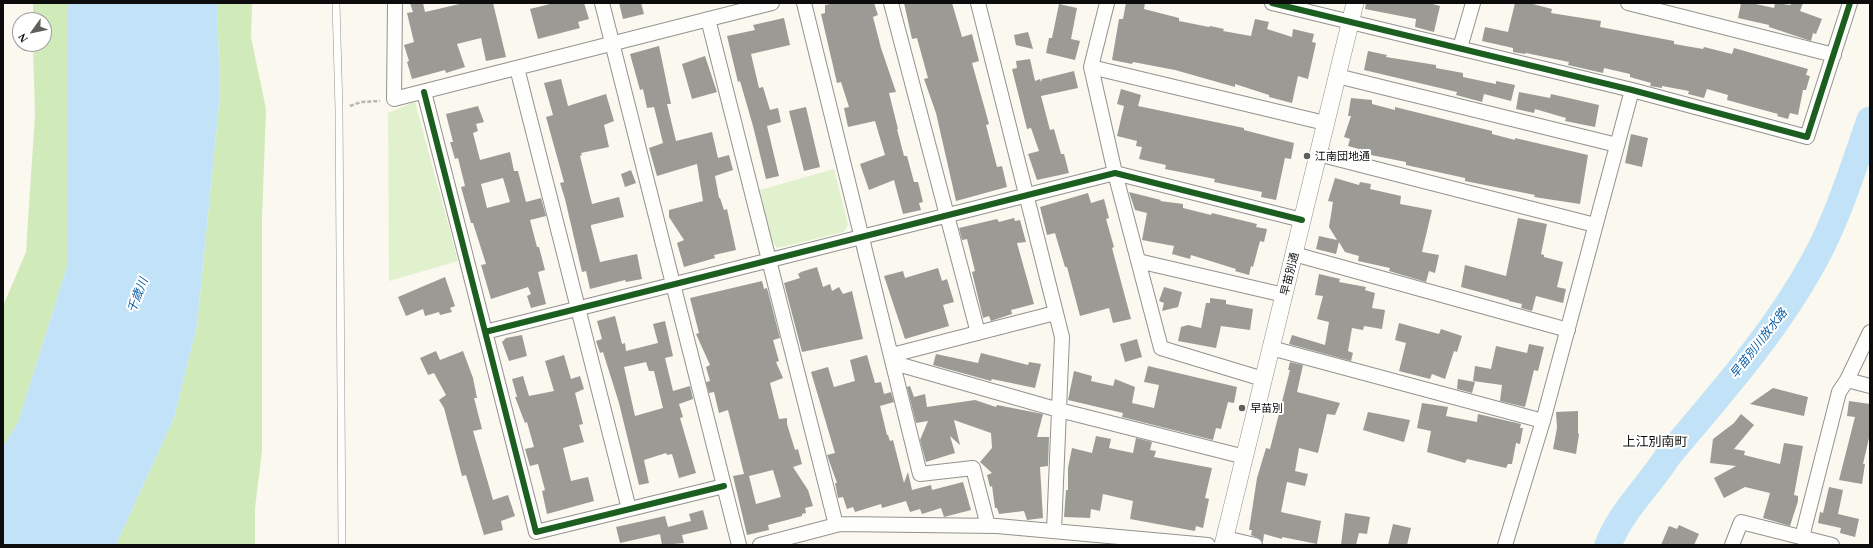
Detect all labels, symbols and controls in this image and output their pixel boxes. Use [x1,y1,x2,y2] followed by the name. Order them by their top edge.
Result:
[12,12,52,52] north arrow
[16,31,30,45] text: N
[1315,149,1370,163] place label: 江南団地通
[1302,151,1312,161] marker: 江南団地通
[1277,251,1301,297] street label: 早苗別通
[124,276,150,314] water label: 千歳川
[1726,305,1790,381] water label: 早苗別川放水路
[1250,401,1283,415] place label: 早苗別
[1237,403,1247,413] marker: 早苗別
[1623,433,1687,449] district label: 上江別南町

